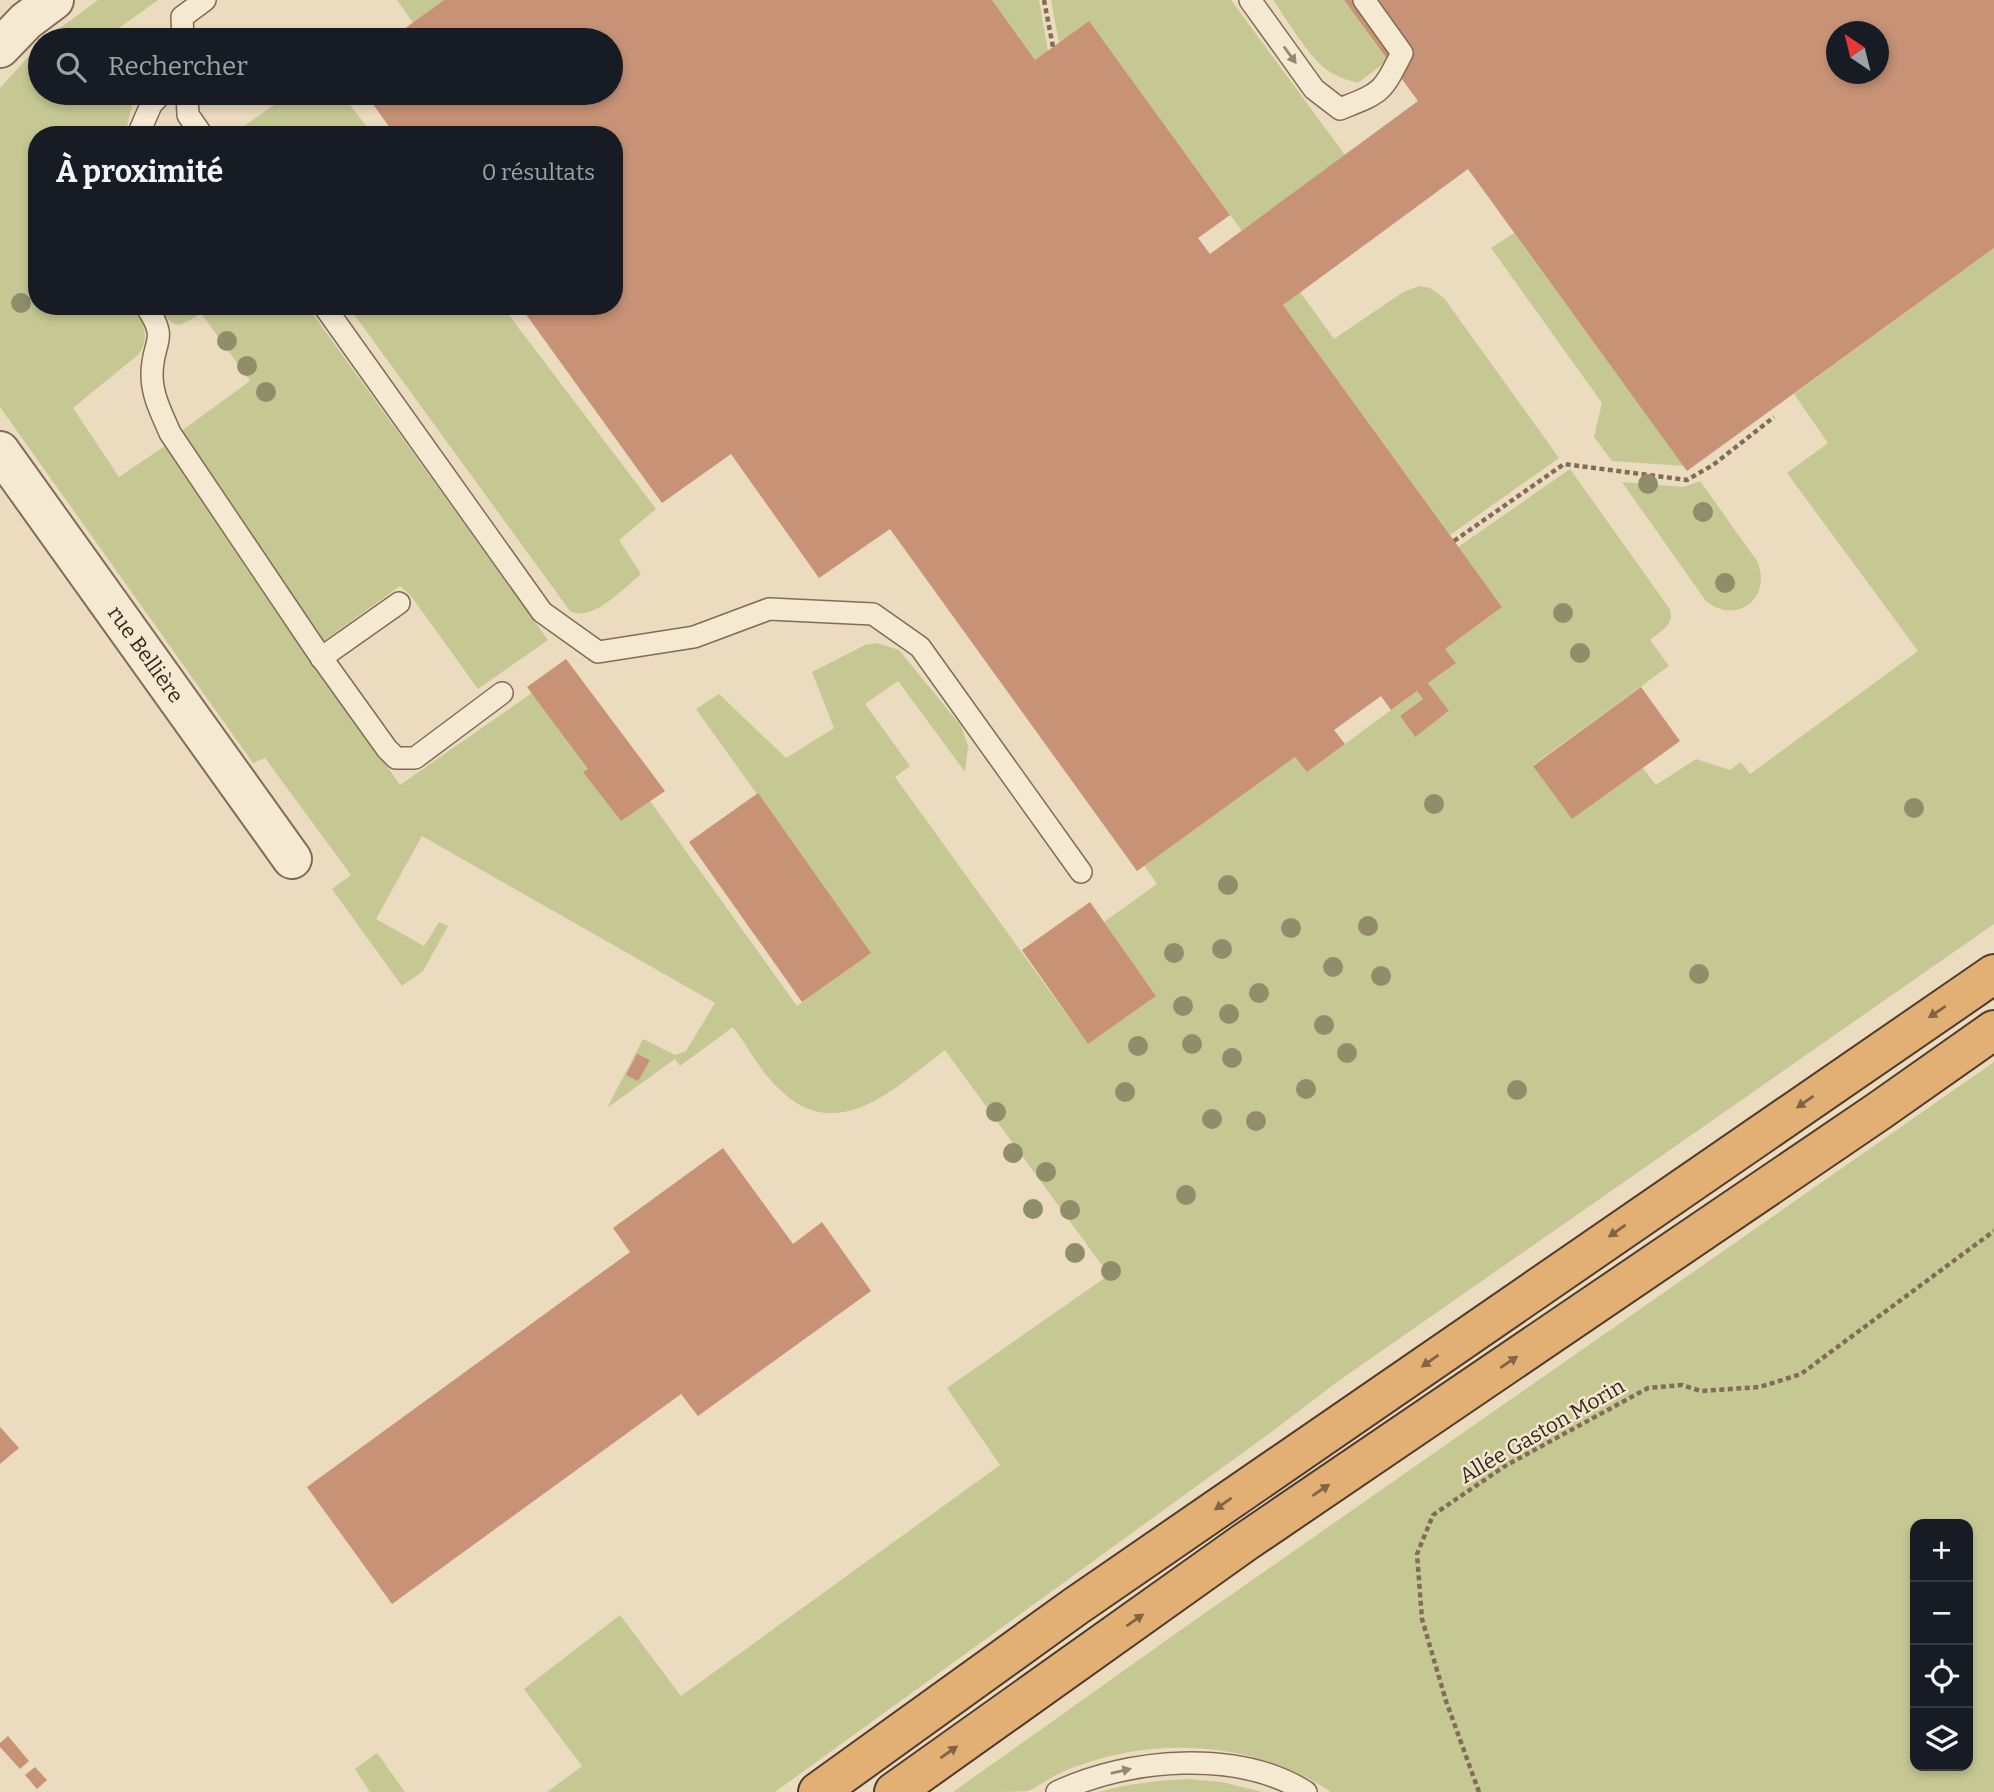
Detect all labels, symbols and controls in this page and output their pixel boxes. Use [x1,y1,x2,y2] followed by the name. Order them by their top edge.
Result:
[1826,21,1889,84] north arrow
[28,28,623,105] search box
[1282,46,1296,64] one-way arrow
[52,48,90,86] icon: search
[108,51,248,82] text: Rechercher
[56,154,223,190] text: À proximité
[482,158,595,186] text: 0 résultats
[102,601,189,708] street label: rue Bellière
[1928,1005,1947,1018] one-way arrow
[1795,1095,1814,1108] one-way arrow
[1608,1224,1626,1238] one-way arrow
[1421,1354,1439,1368] one-way arrow
[1500,1356,1519,1369] one-way arrow
[1455,1373,1629,1489] street label: Allée Gaston Morin
[1312,1483,1330,1497] one-way arrow
[1214,1497,1232,1511] one-way arrow
[1910,1519,1973,1771] map controls
[1910,1519,1973,1582] button: +
[1910,1582,1973,1645] button: −
[1126,1613,1144,1627] one-way arrow
[1910,1645,1973,1708] button: locate
[1910,1708,1973,1771] button: layers
[940,1745,958,1759] one-way arrow
[1110,1765,1132,1776] one-way arrow

